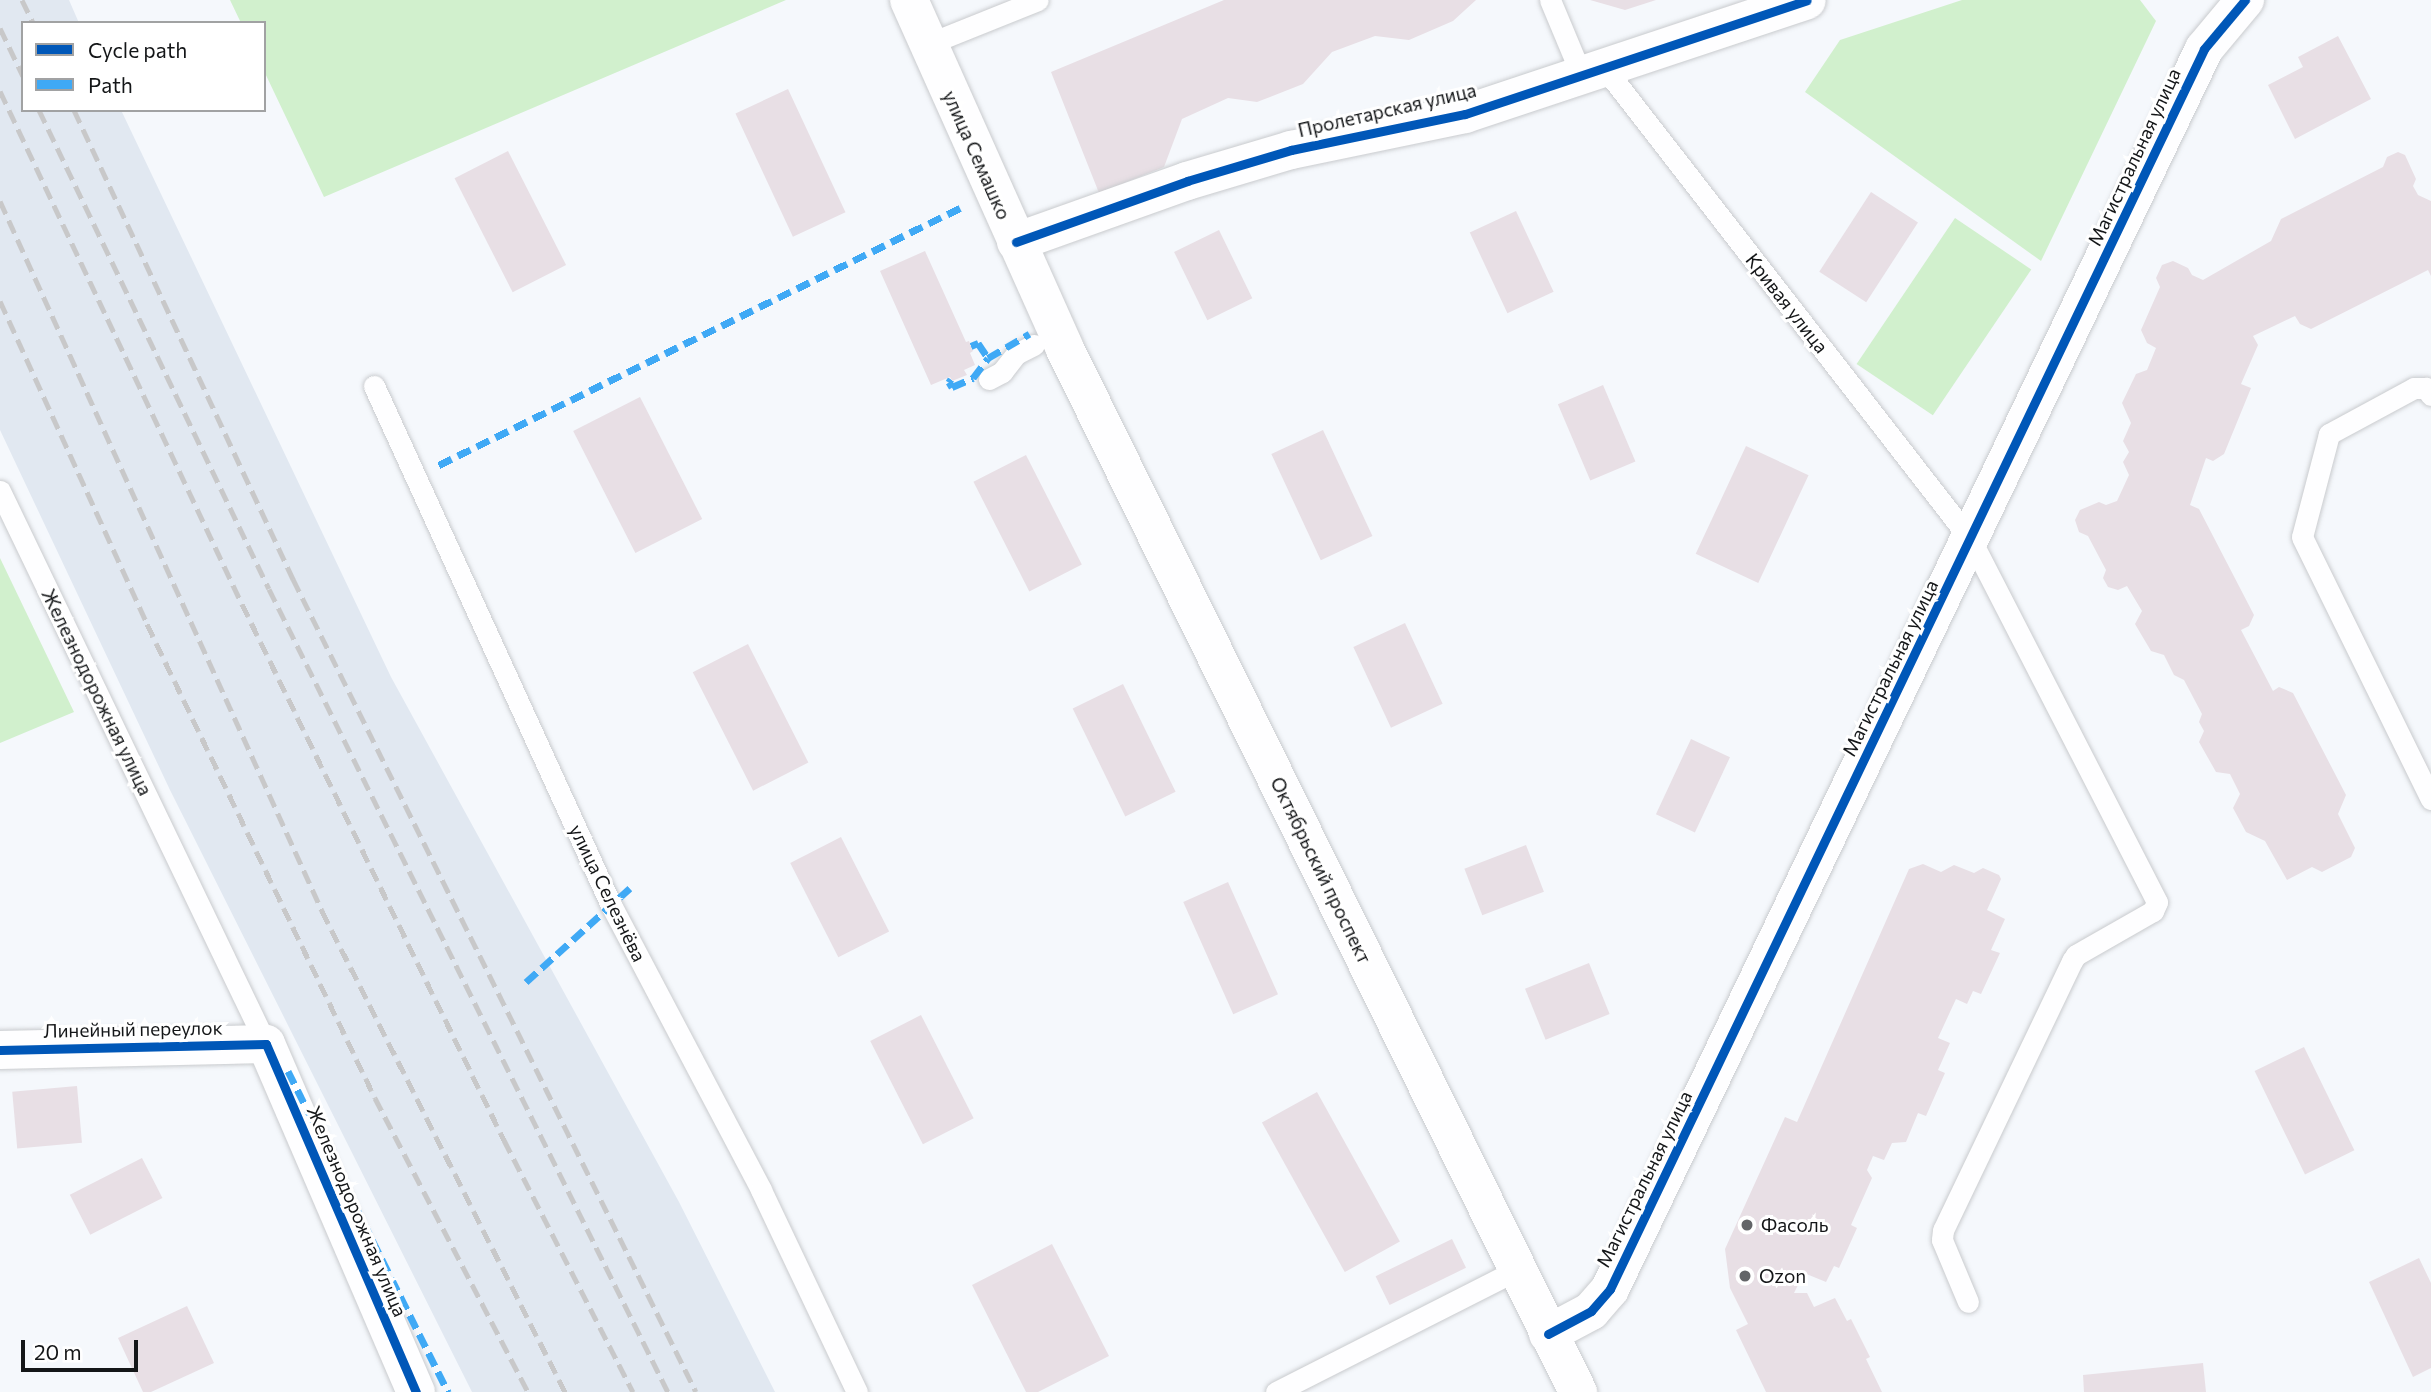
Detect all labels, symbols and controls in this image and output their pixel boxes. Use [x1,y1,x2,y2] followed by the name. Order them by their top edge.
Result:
[21,21,266,112] legend
[88,37,187,62] text: Cycle path
[2083,65,2185,249] street label: Магистральная улица
[88,72,133,97] text: Path
[1296,78,1478,142] street label: Пролетарская улица
[938,87,1016,223] street label: улица Семашко
[1741,249,1833,357] street label: Кривая улица
[1837,576,1943,760] street label: Магистральная улица
[37,585,157,799] street label: Железнодорожная улица
[1266,773,1376,967] street label: Октябрьский проспект
[565,821,651,965] street label: улица Селезнёва
[43,1016,223,1042] street label: Линейный переулок
[1591,1087,1697,1271] street label: Магистральная улица
[302,1102,412,1320] street label: Железнодорожная улица
[1761,1214,1828,1236] place label: Фасоль
[1739,1217,1755,1233] marker: Фасоль
[1759,1265,1806,1287] place label: Ozon
[1737,1268,1753,1284] marker: Ozon
[24,1326,142,1370] scale bar
[34,1339,82,1364] text: 20 m

